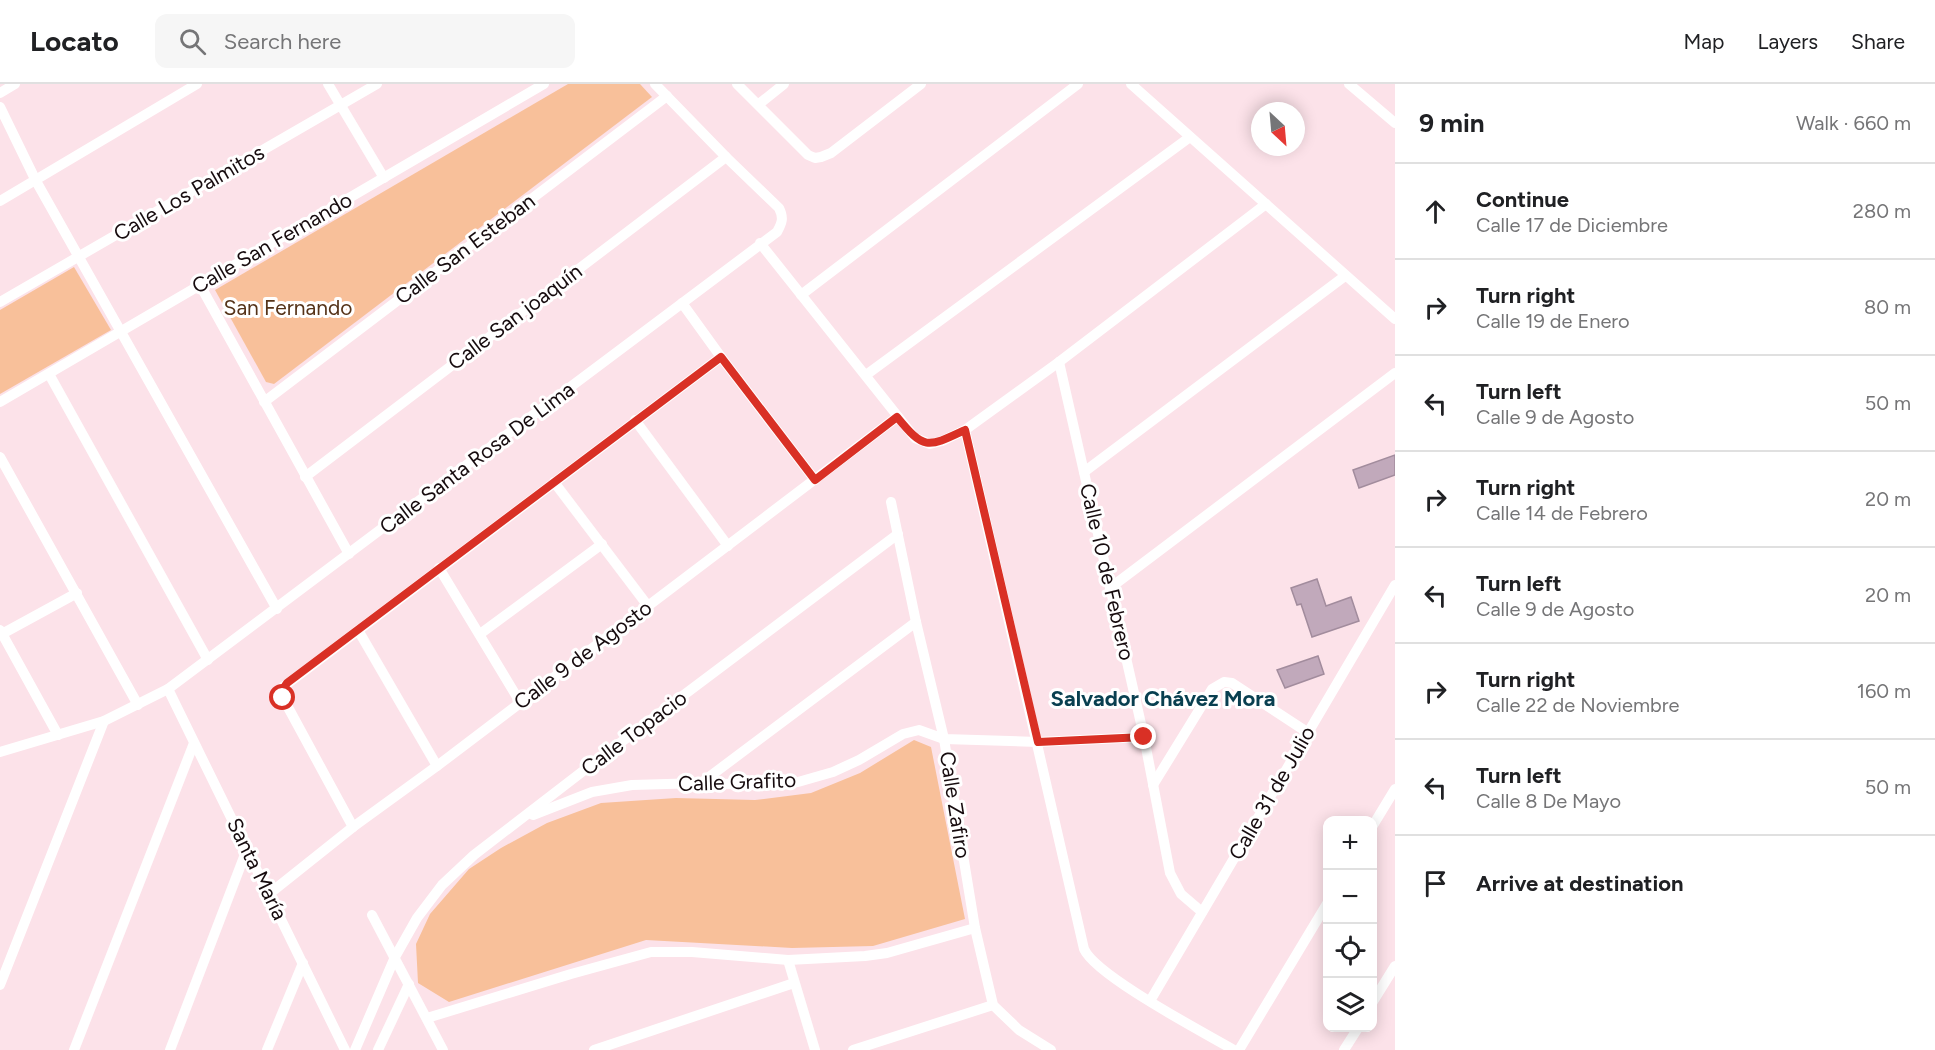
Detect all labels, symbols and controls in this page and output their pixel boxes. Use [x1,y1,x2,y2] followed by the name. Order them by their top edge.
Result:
[155,14,575,68] search box
[30,24,119,58] text: Locato
[176,25,209,58] icon: search
[224,28,341,55] text: Search here
[1684,29,1724,54] text: Map
[1757,29,1818,54] text: Layers
[1851,29,1905,54] text: Share
[1251,102,1305,156] north arrow
[1419,107,1485,139] text: 9 min
[1796,111,1911,135] text: Walk · 660 m
[109,139,268,246] street label: Calle Los Palmitos
[1476,186,1569,213] text: Continue
[187,187,356,299] street label: Calle San Fernando
[390,188,540,309] street label: Calle San Esteban
[1419,195,1452,228] icon: ahead
[1853,199,1911,223] text: 280 m
[1476,213,1668,237] text: Calle 17 de Diciembre
[443,258,587,375] street label: Calle San joaquín
[1476,282,1575,309] text: Turn right
[1419,291,1452,324] icon: right
[224,295,353,320] park label: San Fernando
[1864,295,1911,319] text: 80 m
[1476,309,1630,333] text: Calle 19 de Enero
[374,376,579,539] street label: Calle Santa Rosa De Lima
[1476,378,1562,405] text: Turn left
[1419,387,1452,420] icon: left
[1865,391,1911,415] text: 50 m
[1476,405,1634,429] text: Calle 9 de Agosto
[1476,474,1575,501] text: Turn right
[1075,481,1140,663] street label: Calle 10 de Febrero
[1419,483,1452,516] icon: right
[1865,487,1911,511] text: 20 m
[1476,501,1648,525] text: Calle 14 de Febrero
[1476,570,1562,597] text: Turn left
[1419,579,1452,612] icon: left
[1865,583,1911,607] text: 20 m
[509,595,657,715] street label: Calle 9 de Agosto
[1476,597,1634,621] text: Calle 9 de Agosto
[1476,666,1575,693] text: Turn right
[1419,675,1452,708] icon: right
[1857,679,1911,703] text: 160 m
[269,684,295,710] route start
[576,685,691,780] street label: Calle Topacio
[1051,685,1275,712] district label: Salvador Chávez Mora
[1476,693,1679,717] text: Calle 22 de Noviembre
[1223,721,1320,864] street label: Calle 31 de Julio
[1130,723,1156,749] route end
[935,750,976,860] street label: Calle Zafiro
[1476,762,1562,789] text: Turn left
[677,767,796,796] street label: Calle Grafito
[1419,771,1452,804] icon: left
[1865,775,1911,799] text: 50 m
[1476,789,1621,813] text: Calle 8 De Mayo
[222,814,293,924] street label: Santa María
[1323,816,1377,1032] map controls
[1323,816,1377,870] button: +
[1419,867,1452,900] icon: arrive
[1323,870,1377,924] button: −
[1476,870,1684,897] text: Arrive at destination
[1323,924,1377,978] button: locate
[1323,978,1377,1032] button: layers

